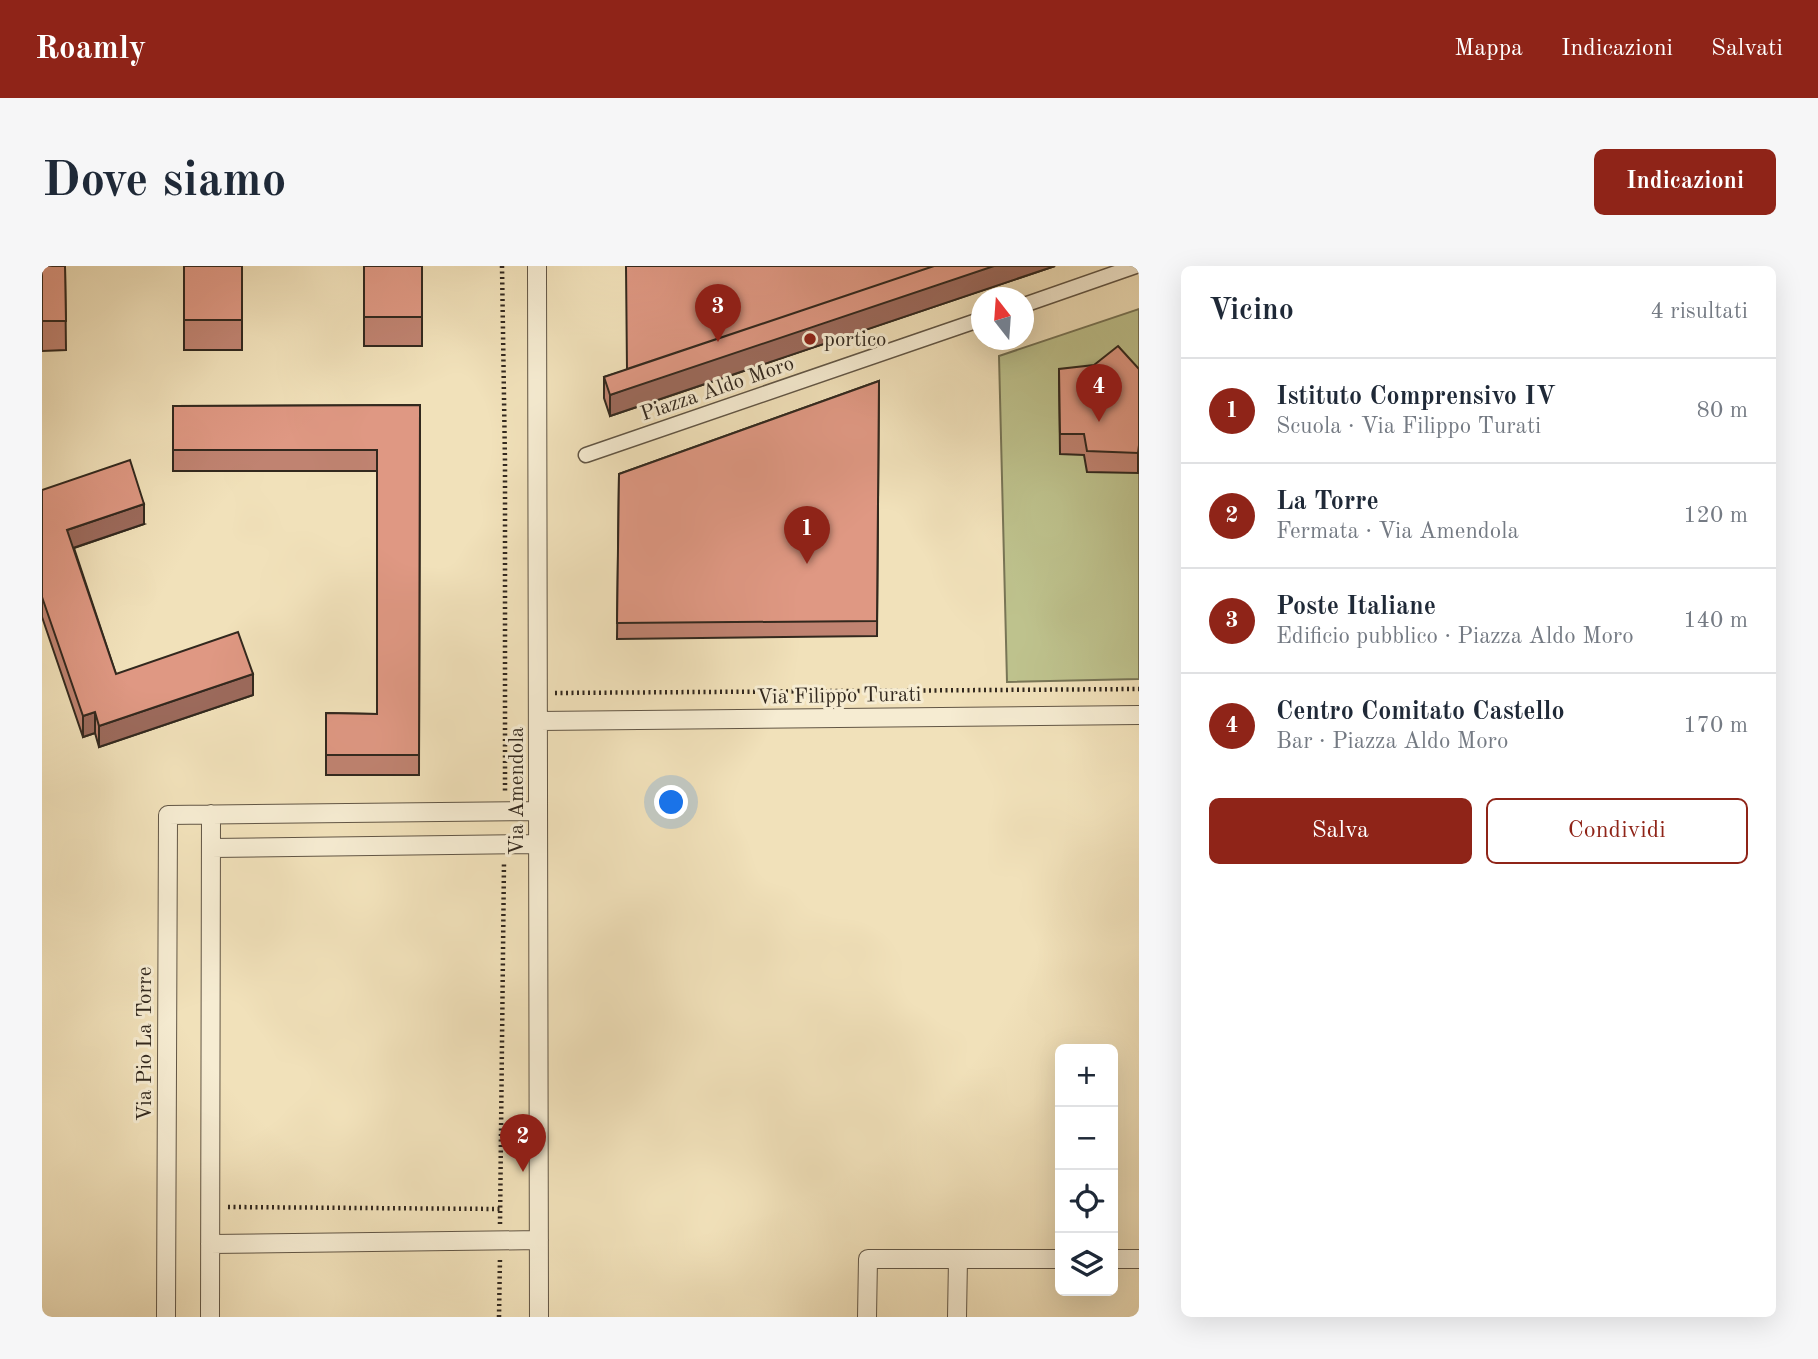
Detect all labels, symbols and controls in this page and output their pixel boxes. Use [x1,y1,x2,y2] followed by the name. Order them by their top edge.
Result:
[35,33,146,66] text: Roamly
[1454,37,1523,61] text: Mappa
[1561,37,1673,61] text: Indicazioni
[1711,37,1783,61] text: Salvati
[1594,149,1776,215] button: Indicazioni
[42,158,287,207] text: Dove siamo
[695,284,741,342] pin: 3
[971,287,1034,350] north arrow
[1209,296,1294,326] text: Vicino
[1650,300,1748,323] text: 4 risultati
[824,330,887,351] place label: portico
[802,331,818,347] marker: portico
[638,353,797,426] street label: Piazza Aldo Moro
[1076,364,1122,422] pin: 4
[1276,384,1556,410] text: Istituto Comprensivo IV
[1225,399,1239,422] text: 1
[1697,399,1748,422] text: 80 m
[1276,415,1541,438] text: Scuola · Via Filippo Turati
[1276,489,1379,515] text: La Torre
[1225,504,1239,527] text: 2
[1683,504,1748,527] text: 120 m
[784,506,830,564] pin: 1
[1276,520,1519,543] text: Fermata · Via Amendola
[1276,594,1436,620] text: Poste Italiane
[1225,609,1239,632] text: 3
[1683,609,1748,632] text: 140 m
[1276,625,1634,648] text: Edificio pubblico · Piazza Aldo Moro
[757,685,922,708] street label: Via Filippo Turati
[1276,699,1565,725] text: Centro Comitato Castello
[1225,714,1239,737] text: 4
[1683,714,1748,737] text: 170 m
[507,727,528,855] street label: Via Amendola
[1276,730,1508,753] text: Bar · Piazza Aldo Moro
[654,785,688,819] your location
[1209,798,1472,864] button: Salva
[1486,798,1748,864] button: Condividi
[135,967,156,1121] street label: Via Pio La Torre
[1055,1044,1118,1296] map controls
[1055,1044,1118,1107] button: +
[1055,1107,1118,1170] button: −
[500,1114,546,1172] pin: 2
[1055,1170,1118,1233] button: locate
[1055,1233,1118,1296] button: layers

